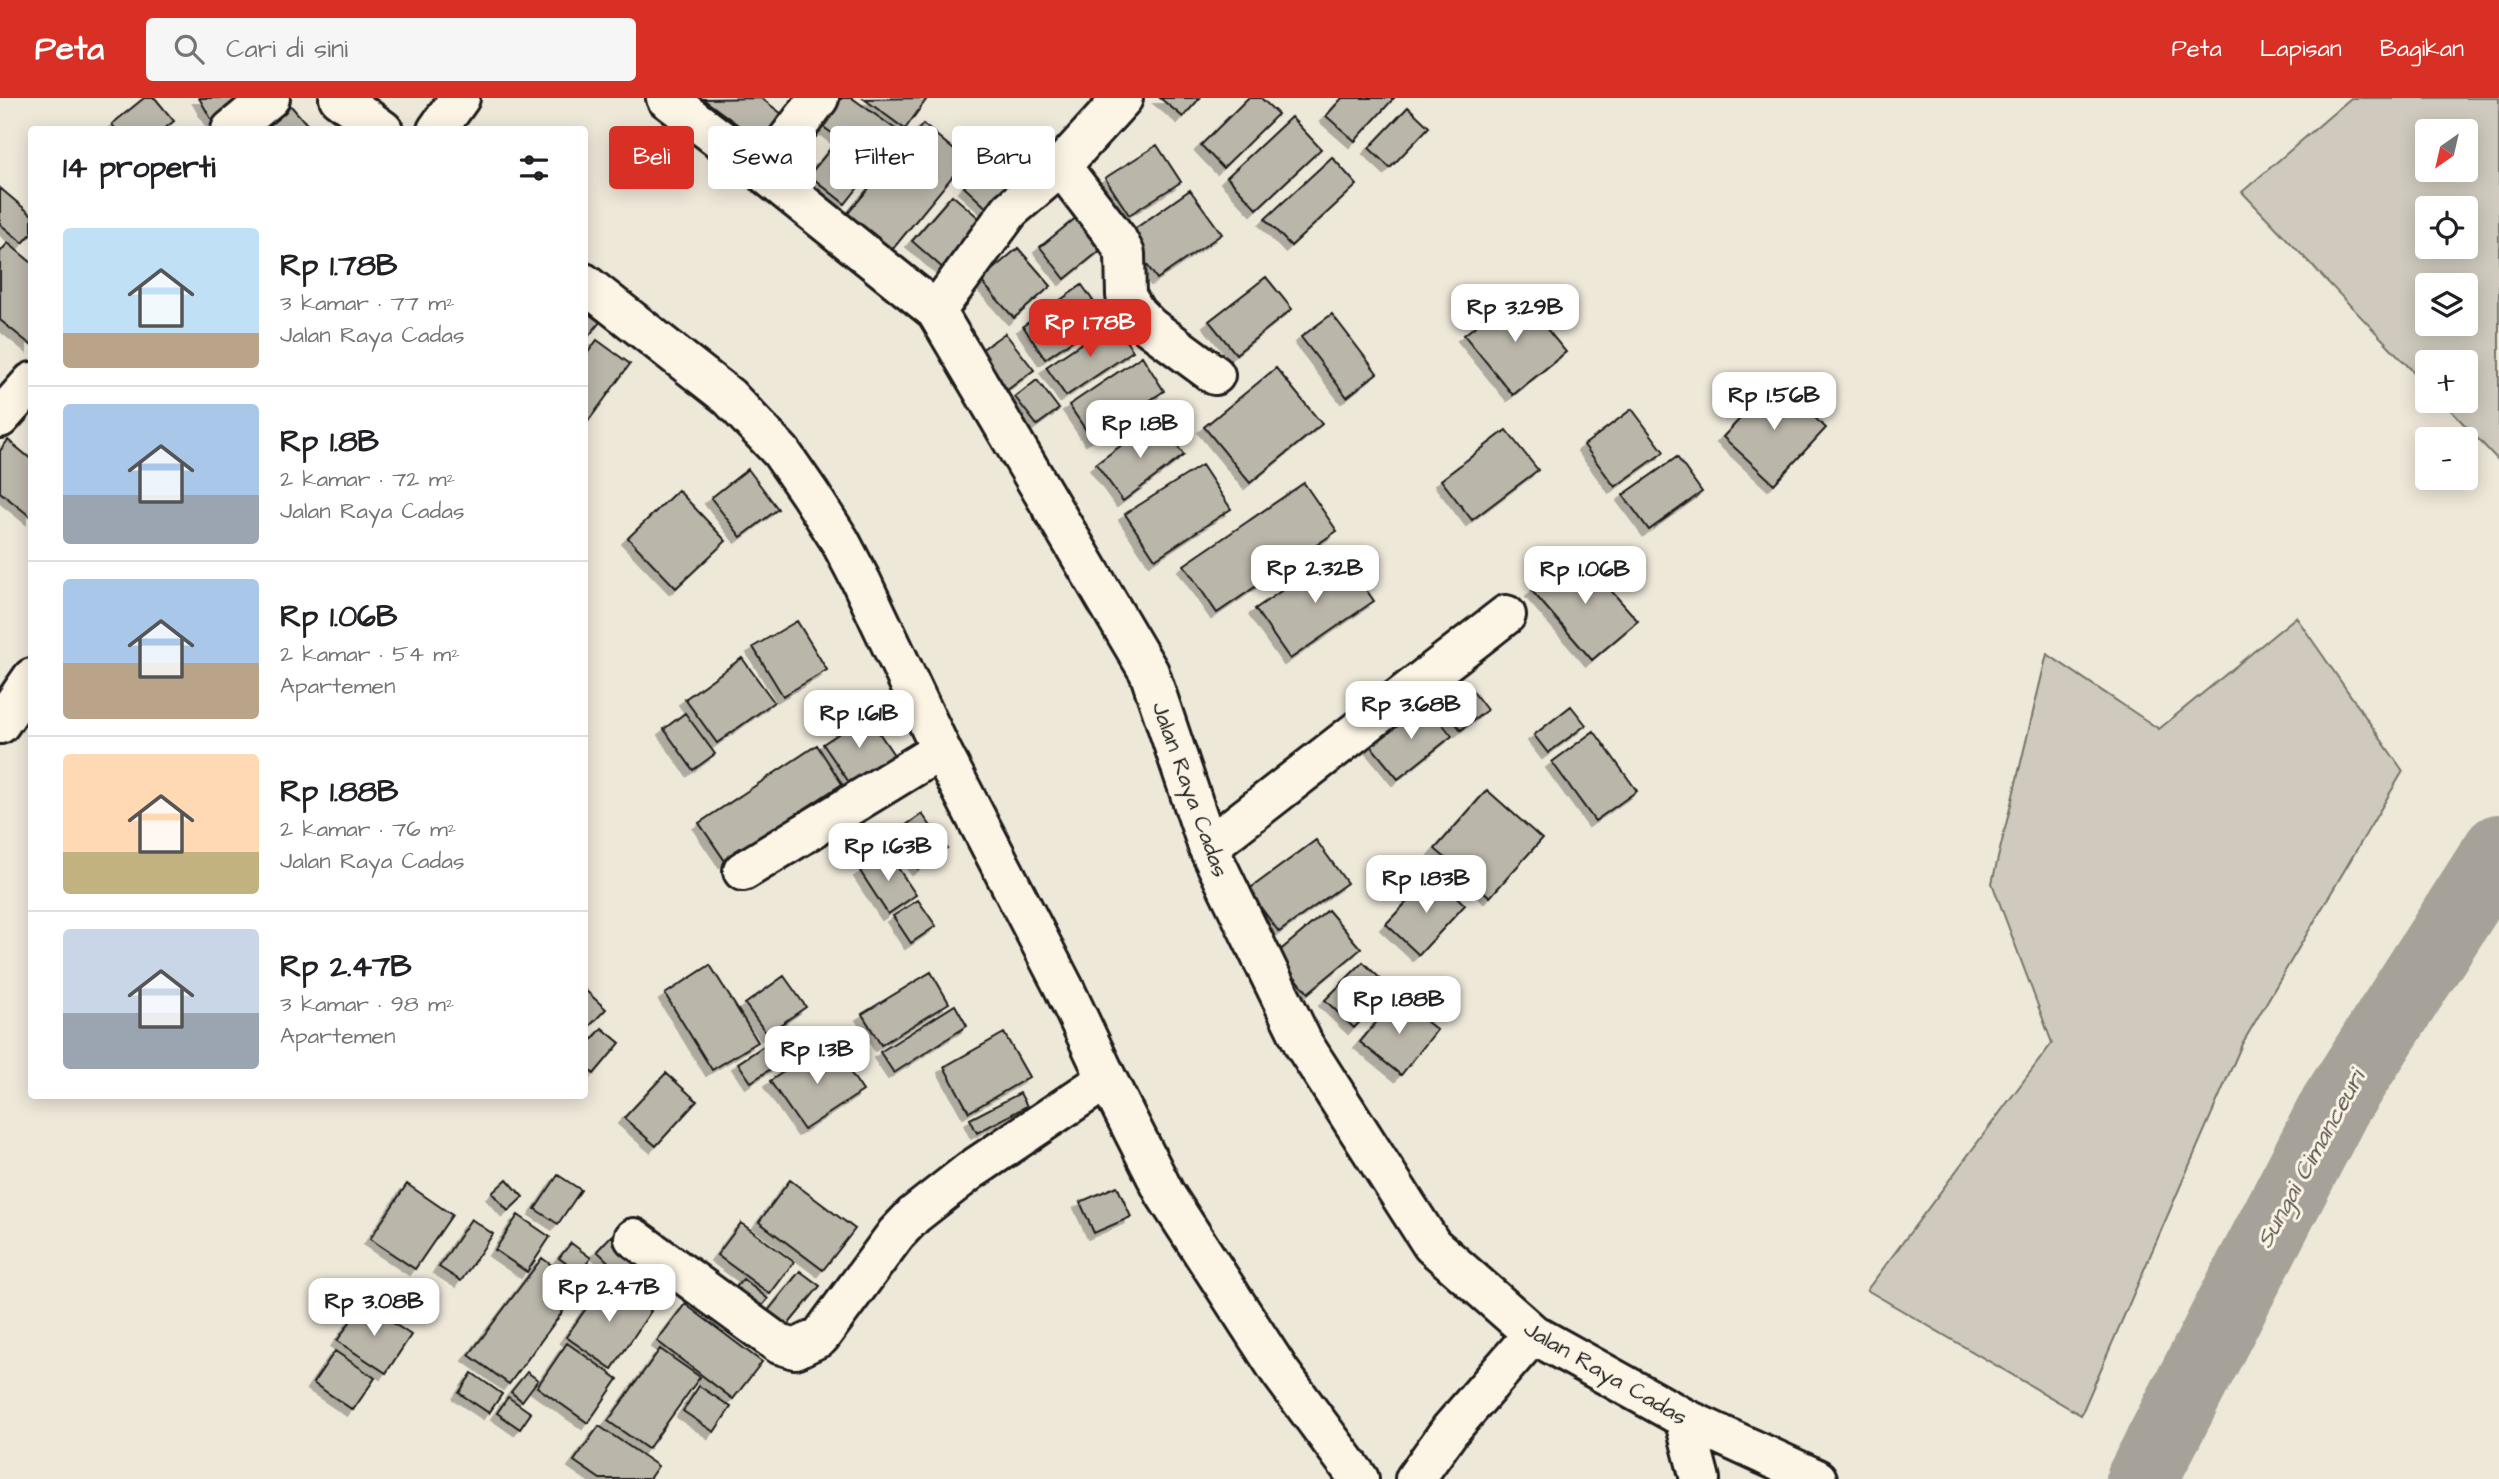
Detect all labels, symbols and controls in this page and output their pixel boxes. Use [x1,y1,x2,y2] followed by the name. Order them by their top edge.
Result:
[146,18,636,81] search box
[35,26,104,72] text: Peta
[170,30,208,68] icon: search
[226,31,348,67] text: Cari di sini
[2171,32,2222,66] text: Peta
[2260,32,2342,66] text: Lapisan
[2380,32,2464,66] text: Bagikan
[2415,119,2478,182] north arrow
[2415,119,2478,490] map controls
[609,126,694,189] chip: Beli
[708,126,816,189] chip: Sewa
[830,126,938,189] chip: Filter
[952,126,1055,189] chip: Baru
[63,147,216,189] text: 14 properti
[515,149,553,187] icon: filters
[2415,196,2478,259] button: locate
[280,245,397,287] text: Rp 1.78B
[119,256,203,340] icon: home
[2415,273,2478,336] button: layers
[1443,285,1587,344] pin: Rp 3.29B
[280,287,455,319] text: 3 kamar · 77 m²
[1467,291,1563,323] text: Rp 3.29B
[1018,300,1162,359] pin: Rp 1.78B
[1045,306,1135,338] text: Rp 1.78B
[280,319,465,351] text: Jalan Raya Cadas
[2415,350,2478,413] button: +
[1702,372,1846,432] pin: Rp 1.56B
[1728,379,1820,411] text: Rp 1.56B
[1075,400,1205,460] pin: Rp 1.8B
[1102,407,1178,439] text: Rp 1.8B
[280,421,379,463] text: Rp 1.8B
[2415,427,2478,490] button: −
[119,432,203,516] icon: home
[280,463,455,495] text: 2 kamar · 72 m²
[280,495,465,527] text: Jalan Raya Cadas
[1243,546,1387,605] pin: Rp 2.32B
[1513,546,1657,606] pin: Rp 1.06B
[1267,552,1363,584] text: Rp 2.32B
[1540,553,1630,585] text: Rp 1.06B
[280,596,397,638] text: Rp 1.06B
[119,607,203,691] icon: home
[280,638,460,670] text: 2 kamar · 54 m²
[280,670,396,702] text: Apartemen
[1339,682,1483,741] pin: Rp 3.68B
[1361,688,1461,720] text: Rp 3.68B
[787,690,931,750] pin: Rp 1.61B
[820,697,898,729] text: Rp 1.61B
[1143,697,1237,882] street label: Jalan Raya Cadas
[280,771,398,813] text: Rp 1.88B
[119,782,203,866] icon: home
[280,813,456,845] text: 2 kamar · 76 m²
[816,824,960,883] pin: Rp 1.63B
[844,830,932,862] text: Rp 1.63B
[280,845,465,877] text: Jalan Raya Cadas
[1354,856,1498,915] pin: Rp 1.83B
[1382,862,1470,894] text: Rp 1.83B
[280,946,412,988] text: Rp 2.47B
[119,957,203,1041] icon: home
[1327,976,1471,1036] pin: Rp 1.88B
[1354,983,1444,1015] text: Rp 1.88B
[280,988,454,1020] text: 3 kamar · 98 m²
[280,1020,396,1052] text: Apartemen
[752,1026,882,1086] pin: Rp 1.3B
[781,1033,853,1065] text: Rp 1.3B
[2248,1062,2376,1255] water label: Sungai Cimanceuri
[537,1264,681,1324] pin: Rp 2.47B
[559,1271,659,1303] text: Rp 2.47B
[302,1278,446,1338] pin: Rp 3.08B
[324,1285,424,1317] text: Rp 3.08B
[1517,1313,1693,1434] street label: Jalan Raya Cadas

